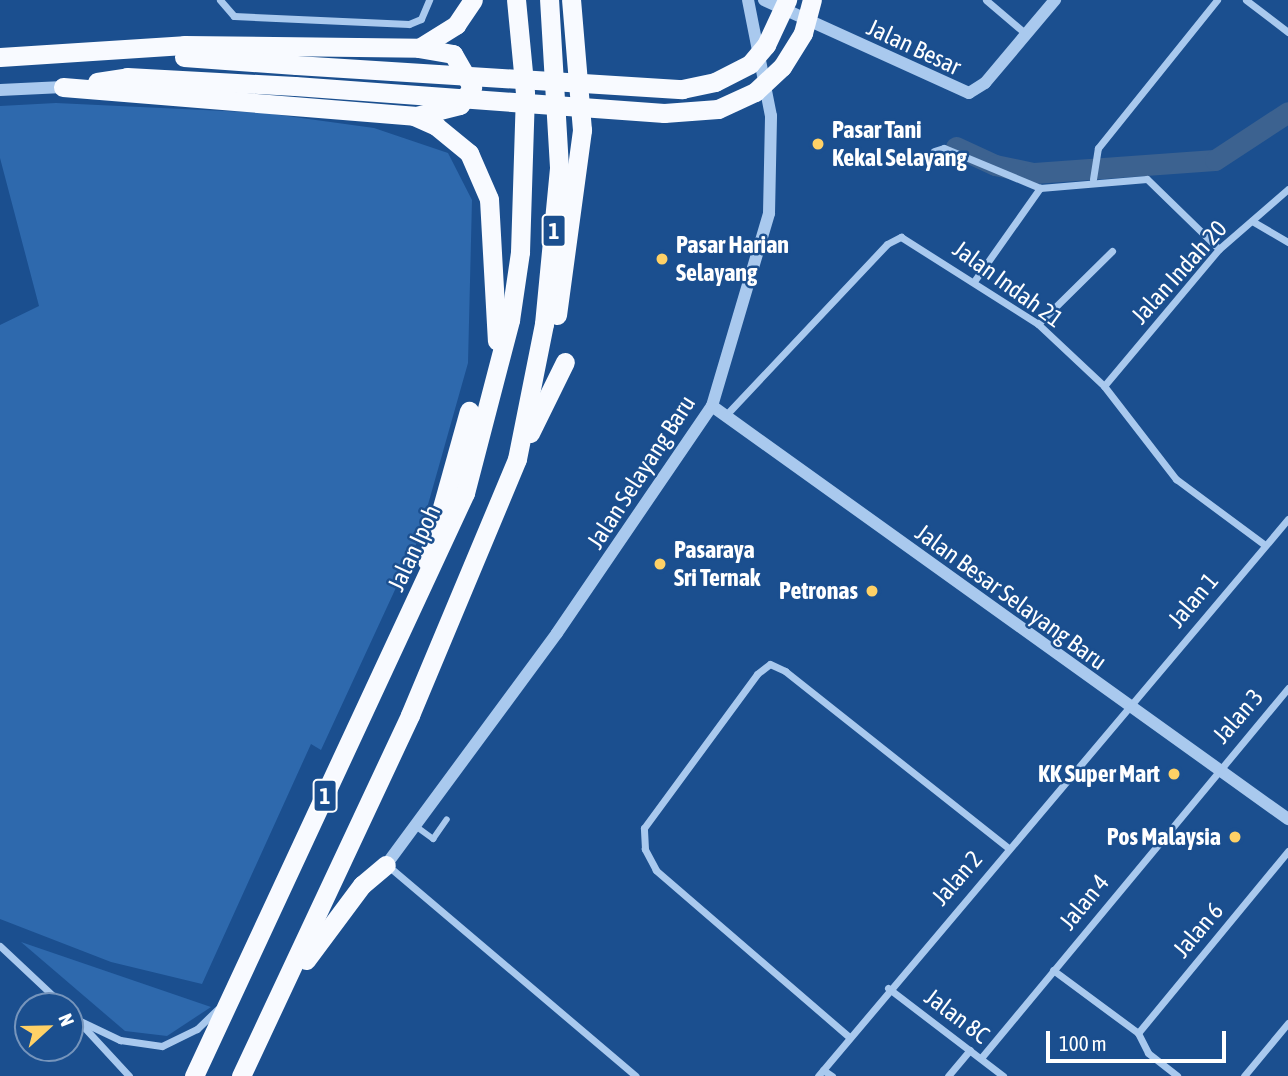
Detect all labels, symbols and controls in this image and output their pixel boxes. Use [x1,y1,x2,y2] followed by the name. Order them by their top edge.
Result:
[862,13,966,81] street label: Jalan Besar
[832,116,967,172] place label: Pasar Tani Kekal Selayang
[810,136,826,152] marker: Pasar Tani Kekal Selayang
[540,212,568,250] road number: 1
[1125,214,1233,330] street label: Jalan Indah 20
[676,231,789,287] place label: Pasar Harian Selayang
[947,234,1069,334] street label: Jalan Indah 21
[654,251,670,267] marker: Pasar Harian Selayang
[581,390,701,554] street label: Jalan Selayang Baru
[382,500,446,596] street label: Jalan Ipoh
[910,518,1112,676] street label: Jalan Besar Selayang Baru
[674,536,760,592] place label: Pasaraya Sri Ternak
[652,556,668,572] marker: Pasaraya Sri Ternak
[1162,567,1224,633] street label: Jalan 1
[779,577,858,605] place label: Petronas
[864,583,880,599] marker: Petronas
[1207,683,1269,749] street label: Jalan 3
[1038,760,1160,788] place label: KK Super Mart
[1166,766,1182,782] marker: KK Super Mart
[311,776,339,816] road number: 1
[1107,823,1221,851] place label: Pos Malaysia
[1227,829,1243,845] marker: Pos Malaysia
[926,845,988,911] street label: Jalan 2
[1053,869,1115,935] street label: Jalan 4
[1167,897,1229,963] street label: Jalan 6
[919,982,995,1050] street label: Jalan 8C
[14,992,84,1062] north arrow
[54,1011,79,1029] text: N
[1050,1016,1230,1060] scale bar
[1059,1031,1107,1055] text: 100 m

